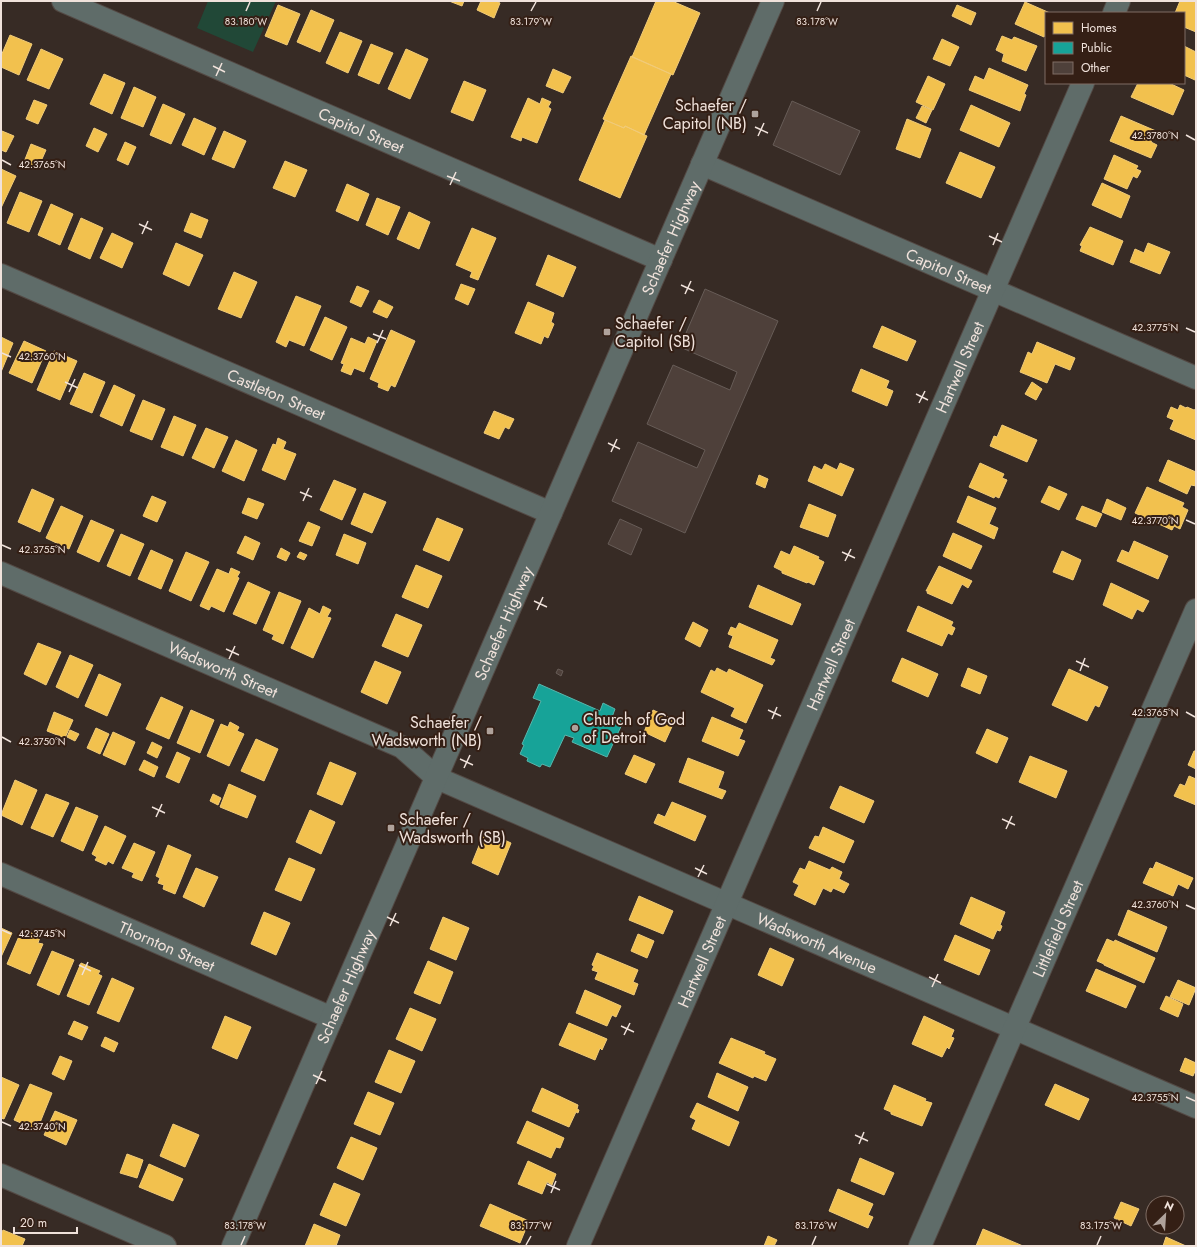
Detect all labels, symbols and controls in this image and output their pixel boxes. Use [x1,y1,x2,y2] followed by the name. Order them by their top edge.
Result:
[1045,12,1185,84] legend
[225,14,267,29] text: 83.180°W
[510,14,552,29] text: 83.179°W
[796,14,838,29] text: 83.178°W
[1081,19,1117,37] text: Homes
[1081,39,1112,57] text: Public
[1081,59,1111,77] text: Other
[663,94,747,135] place label: Schaefer / Capitol (NB)
[315,101,408,159] street label: Capitol Street
[750,109,760,119] marker: Schaefer / Capitol (NB)
[1131,128,1179,143] text: 42.3780°N
[18,157,66,172] text: 42.3765°N
[635,176,706,299] street label: Schaefer Highway
[902,242,995,300] street label: Capitol Street
[615,312,696,353] place label: Schaefer / Capitol (SB)
[930,318,990,417] street label: Hartwell Street
[1132,320,1178,335] text: 42.3775°N
[602,327,612,337] marker: Schaefer / Capitol (SB)
[18,349,66,364] text: 42.3760°N
[224,363,329,426] street label: Castleton Street
[1132,513,1178,528] text: 42.3770°N
[19,542,65,557] text: 42.3755°N
[468,561,539,684] street label: Schaefer Highway
[800,615,861,714] street label: Hartwell Street
[164,635,282,703] street label: Wadsworth Street
[1131,705,1179,720] text: 42.3765°N
[583,708,685,749] place label: Church of God of Detroit
[371,711,482,752] place label: Schaefer / Wadsworth (NB)
[570,723,580,733] marker: Church of God of Detroit
[485,726,495,736] marker: Schaefer / Wadsworth (NB)
[18,734,66,749] text: 42.3750°N
[399,808,506,849] place label: Schaefer / Wadsworth (SB)
[386,823,396,833] marker: Schaefer / Wadsworth (SB)
[1027,876,1089,981] street label: Littlefield Street
[1131,897,1179,912] text: 42.3760°N
[753,906,881,979] street label: Wadsworth Avenue
[671,912,732,1011] street label: Hartwell Street
[115,915,219,977] street label: Thornton Street
[311,925,381,1047] street label: Schaefer Highway
[18,926,66,941] text: 42.3745°N
[1132,1090,1178,1105] text: 42.3755°N
[18,1119,66,1134] text: 42.3740°N
[1145,1195,1185,1235] north arrow
[1162,1197,1177,1215] text: N
[14,1209,77,1235] scale bar
[20,1214,47,1232] text: 20 m
[224,1218,266,1233] text: 83.178°W
[510,1218,552,1233] text: 83.177°W
[795,1218,837,1233] text: 83.176°W
[1080,1218,1122,1233] text: 83.175°W

